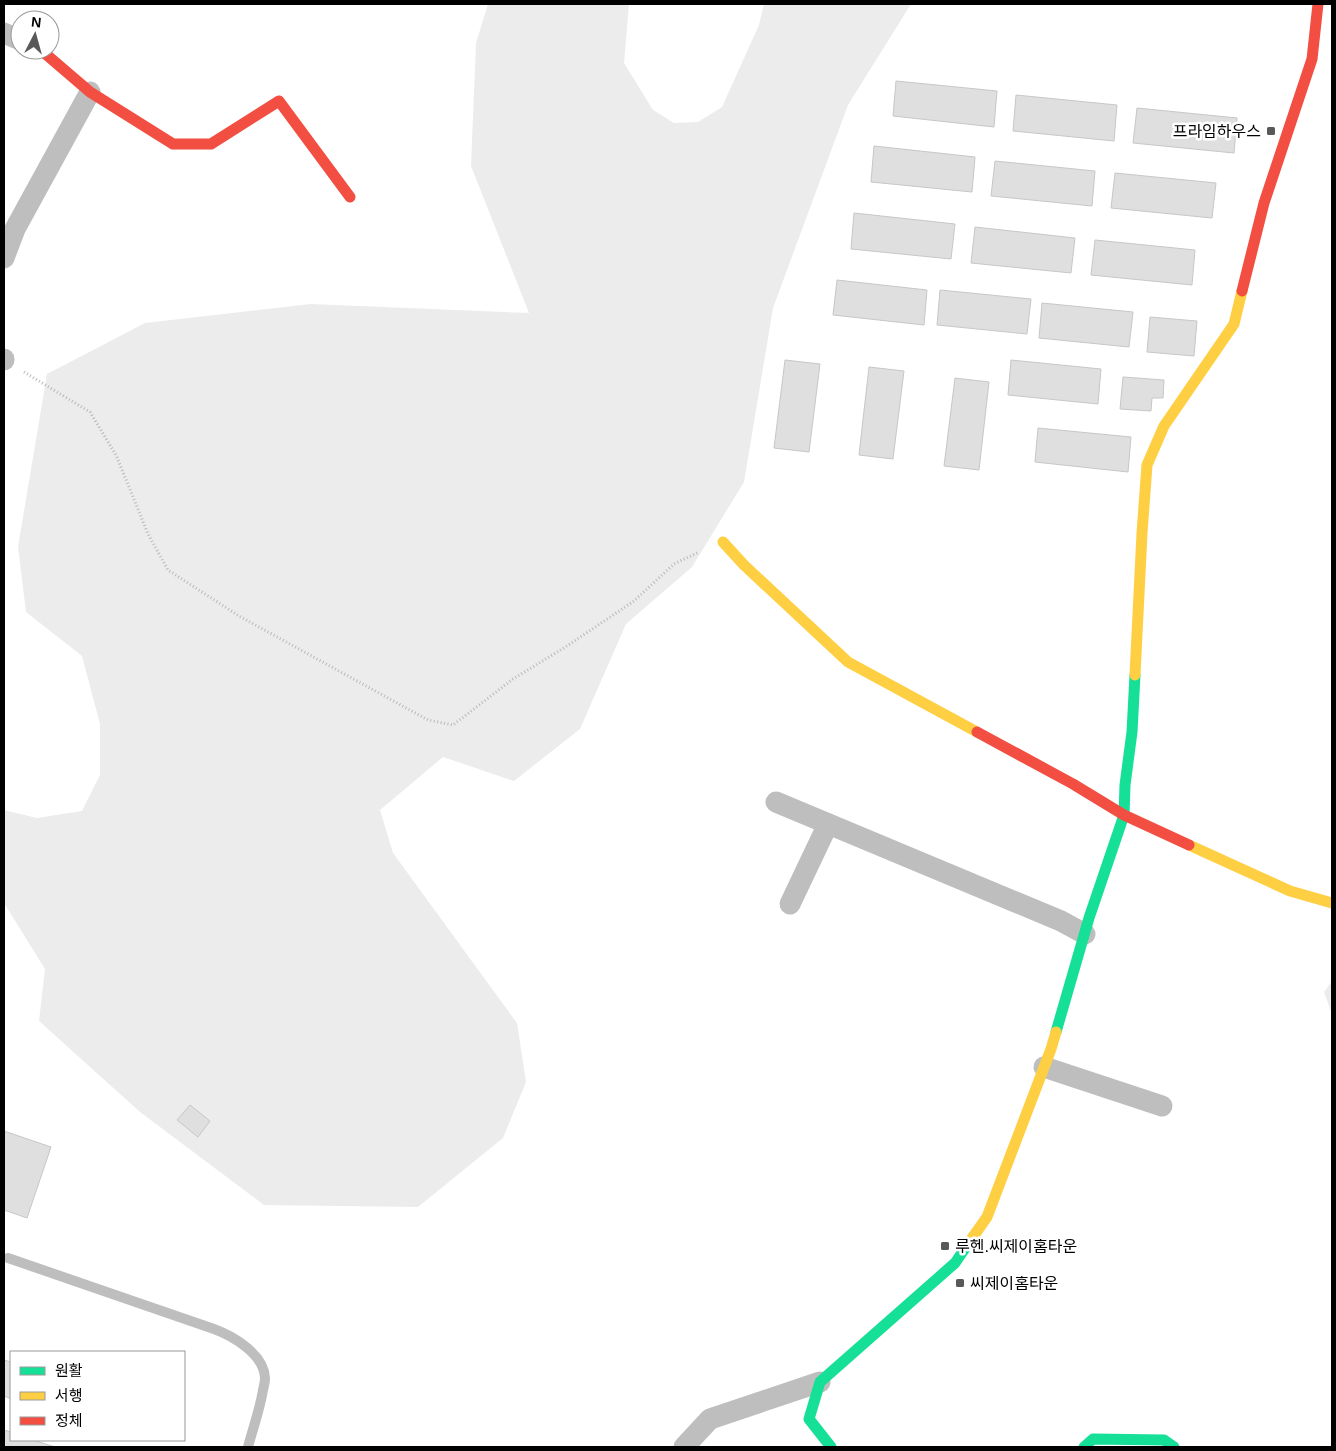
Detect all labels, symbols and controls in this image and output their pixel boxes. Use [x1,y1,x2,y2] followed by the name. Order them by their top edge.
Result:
[10,10,60,60] north arrow
[30,14,42,31] text: N
[1173,123,1261,140] place label: 프라임하우스
[1265,125,1277,137] marker: 프라임하우스
[955,1238,1077,1255] place label: 루헨.씨제이홈타운
[939,1240,951,1252] marker: 루헨.씨제이홈타운
[970,1275,1058,1292] place label: 씨제이홈타운
[954,1277,966,1289] marker: 씨제이홈타운
[10,1351,185,1441] legend
[55,1362,83,1379] text: 원활
[55,1387,83,1404] text: 서행
[55,1412,83,1429] text: 정체

